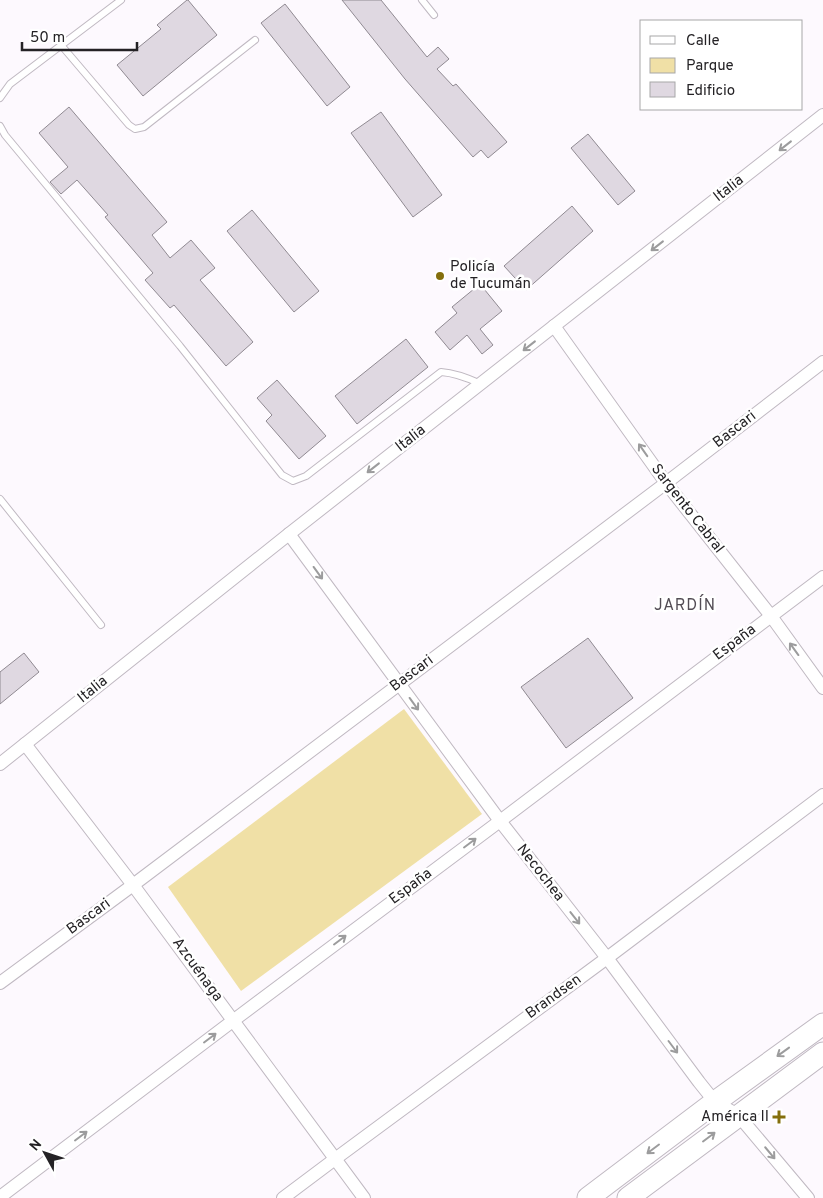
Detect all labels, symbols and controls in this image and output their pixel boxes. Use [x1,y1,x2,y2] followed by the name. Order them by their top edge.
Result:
[22,20,138,52] scale bar
[640,20,803,110] legend
[30,29,65,48] text: 50 m
[686,32,720,51] text: Calle
[686,57,734,76] text: Parque
[686,82,735,101] text: Edificio
[779,140,792,151] one-way arrow
[710,171,748,207] street label: Italia
[651,240,664,251] one-way arrow
[450,258,531,294] place label: Policía de Tucumán
[434,270,446,282] marker: Policía de Tucumán
[523,341,536,352] one-way arrow
[710,407,760,453] street label: Bascari
[392,421,430,457] street label: Italia
[638,443,648,457] one-way arrow
[646,461,728,557] street label: Sargento Cabral
[367,462,380,473] one-way arrow
[313,566,323,580] one-way arrow
[654,594,716,616] district label: JARDÍN
[710,621,760,665] street label: España
[789,643,800,656] one-way arrow
[386,651,438,697] street label: Bascari
[74,672,112,708] street label: Italia
[409,697,419,711] one-way arrow
[463,838,477,848] one-way arrow
[512,841,568,905] street label: Necochea
[386,865,436,909] street label: España
[63,895,115,939] street label: Bascari
[570,911,580,925] one-way arrow
[167,934,227,1006] street label: Azcuénaga
[333,935,346,946] one-way arrow
[522,970,586,1024] street label: Brandsen
[203,1032,216,1043] one-way arrow
[668,1040,678,1054] one-way arrow
[777,1047,791,1058] one-way arrow
[701,1108,769,1127] place label: América II
[773,1111,785,1123] marker: América II
[20,1128,70,1178] north arrow
[74,1131,88,1141] one-way arrow
[702,1132,716,1142] one-way arrow
[26,1136,46,1155] text: N
[646,1144,660,1154] one-way arrow
[764,1146,775,1159] one-way arrow

